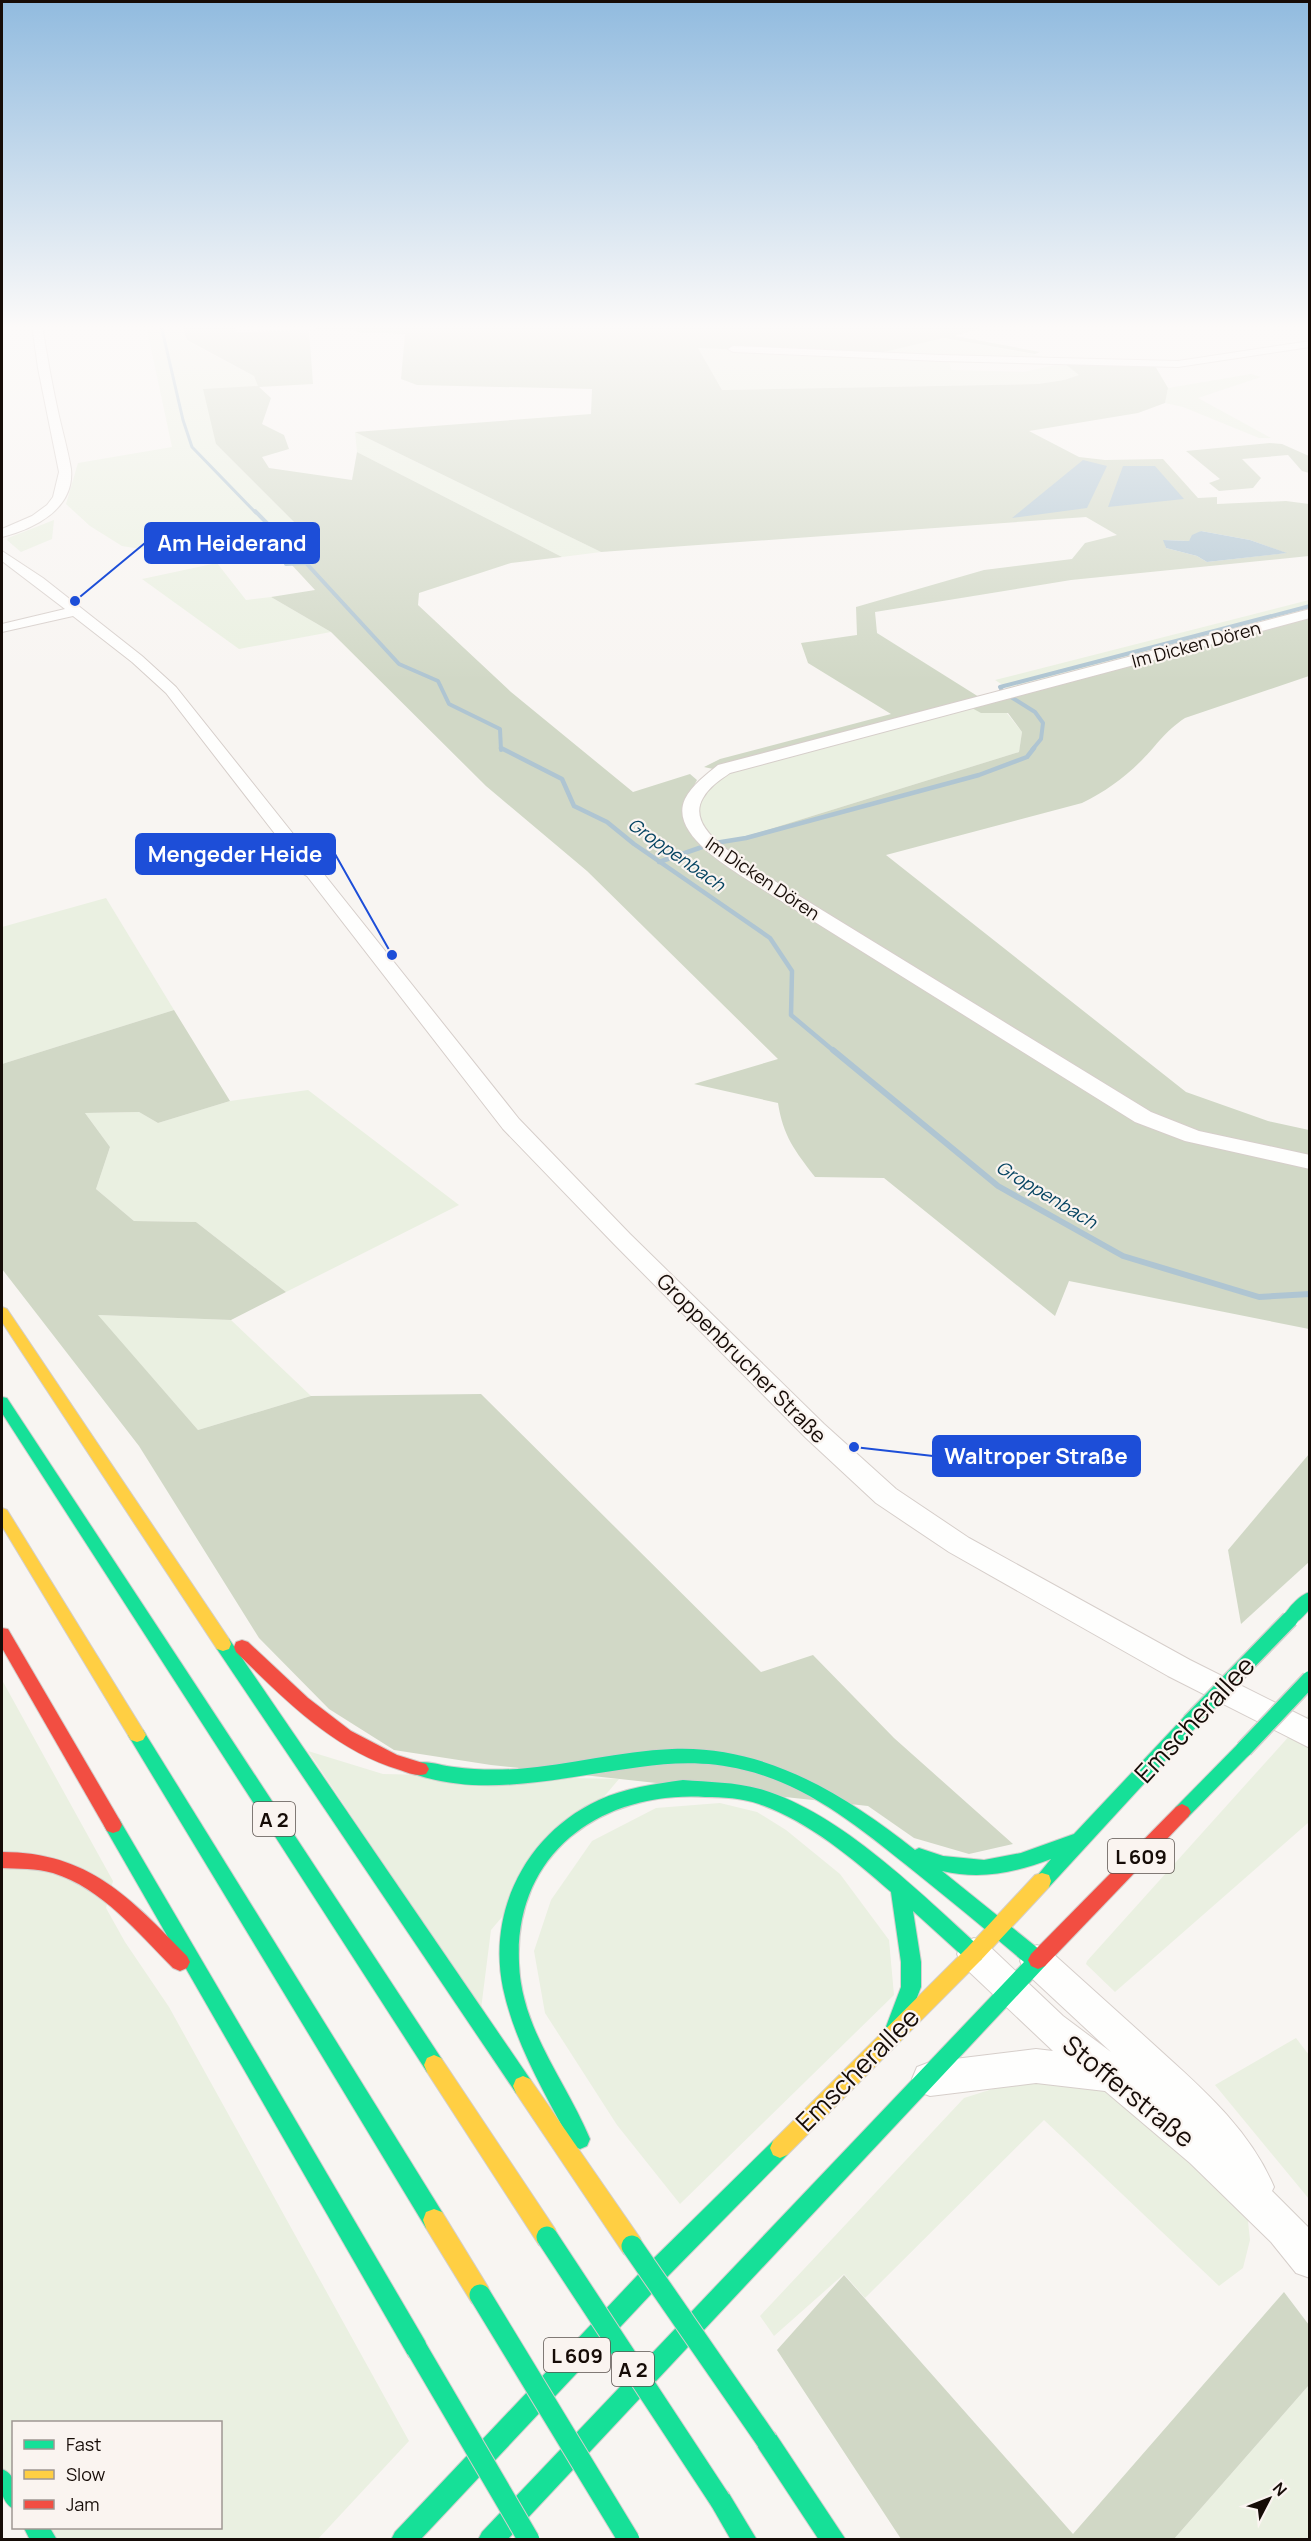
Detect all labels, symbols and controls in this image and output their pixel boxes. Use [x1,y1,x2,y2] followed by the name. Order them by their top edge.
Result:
[145,523,319,563] callout: Am Heiderand
[157,528,307,558] text: Am Heiderand
[1129,615,1263,673] street label: Im Dicken Dören
[624,812,731,897] water label: Groppenbach
[701,831,825,925] street label: Im Dicken Dören
[136,834,335,874] callout: Mengeder Heide
[148,839,322,869] text: Mengeder Heide
[992,1155,1103,1234] water label: Groppenbach
[651,1267,833,1449] street label: Groppenbrucher Straße
[933,1436,1140,1476] callout: Waltroper Straße
[944,1441,1128,1471] text: Waltroper Straße
[1126,1648,1262,1790] street label: Emscherallee
[253,1802,295,1836] road number: A 2
[1108,1839,1174,1873] road number: L 609
[787,1999,927,2139] street label: Emscherallee
[1055,2027,1203,2155] street label: Stofferstraße
[544,2338,610,2372] road number: L 609
[612,2352,654,2386] road number: A 2
[12,2421,222,2529] legend
[66,2432,101,2456] text: Fast
[66,2462,106,2486] text: Slow
[1239,2469,1299,2529] north arrow
[1268,2477,1292,2501] text: N
[66,2492,100,2516] text: Jam

